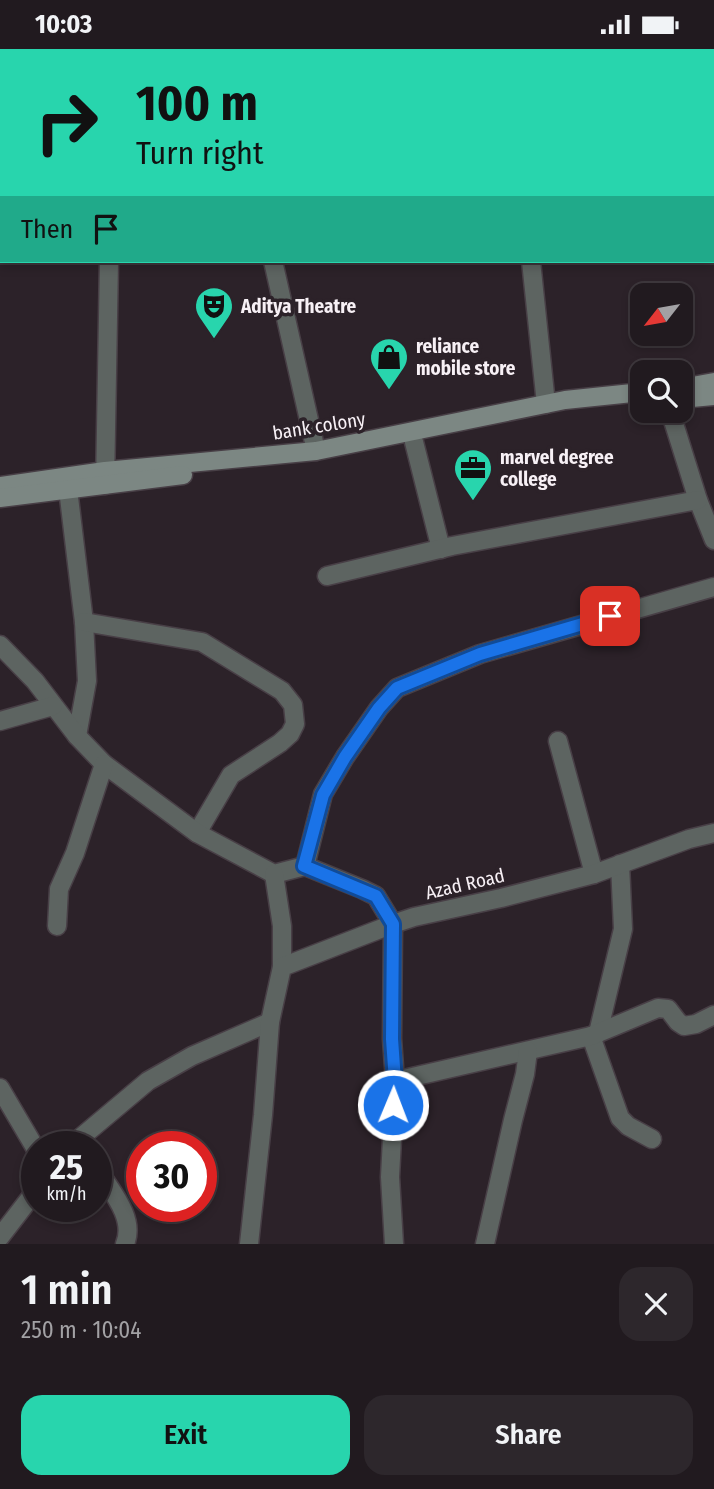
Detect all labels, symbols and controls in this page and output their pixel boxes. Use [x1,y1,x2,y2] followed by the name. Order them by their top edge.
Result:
[35,9,92,40] text: 10:03
[136,74,258,133] text: 100 m
[21,77,112,168] icon: right
[136,134,263,172] text: Turn right
[87,210,125,248] icon: arrive
[21,214,73,245] text: Then
[630,283,693,347] north arrow
[630,283,693,423] map controls
[193,285,235,340] theatre icon: Aditya Theatre
[240,295,357,318] place label: Aditya Theatre
[416,335,516,380] place label: reliance mobile store
[368,336,410,391] shop icon: reliance mobile store
[630,360,693,423] button: search
[271,407,368,445] street label: bank colony
[500,446,614,491] place label: marvel degree college
[452,447,494,502] office icon: marvel degree college
[580,586,640,646] pin
[591,597,629,635] icon: arrive
[423,864,507,904] street label: Azad Road
[356,1068,430,1142] position arrow
[126,1131,217,1222] speed limit sign: 30
[50,1146,83,1188] text: 25
[46,1183,87,1205] text: km/h
[21,1265,112,1315] text: 1 min
[619,1267,693,1341] button: close
[21,1316,141,1344] text: 250 m · 10:04
[21,1395,350,1475] button: Exit
[364,1395,693,1475] button: Share

